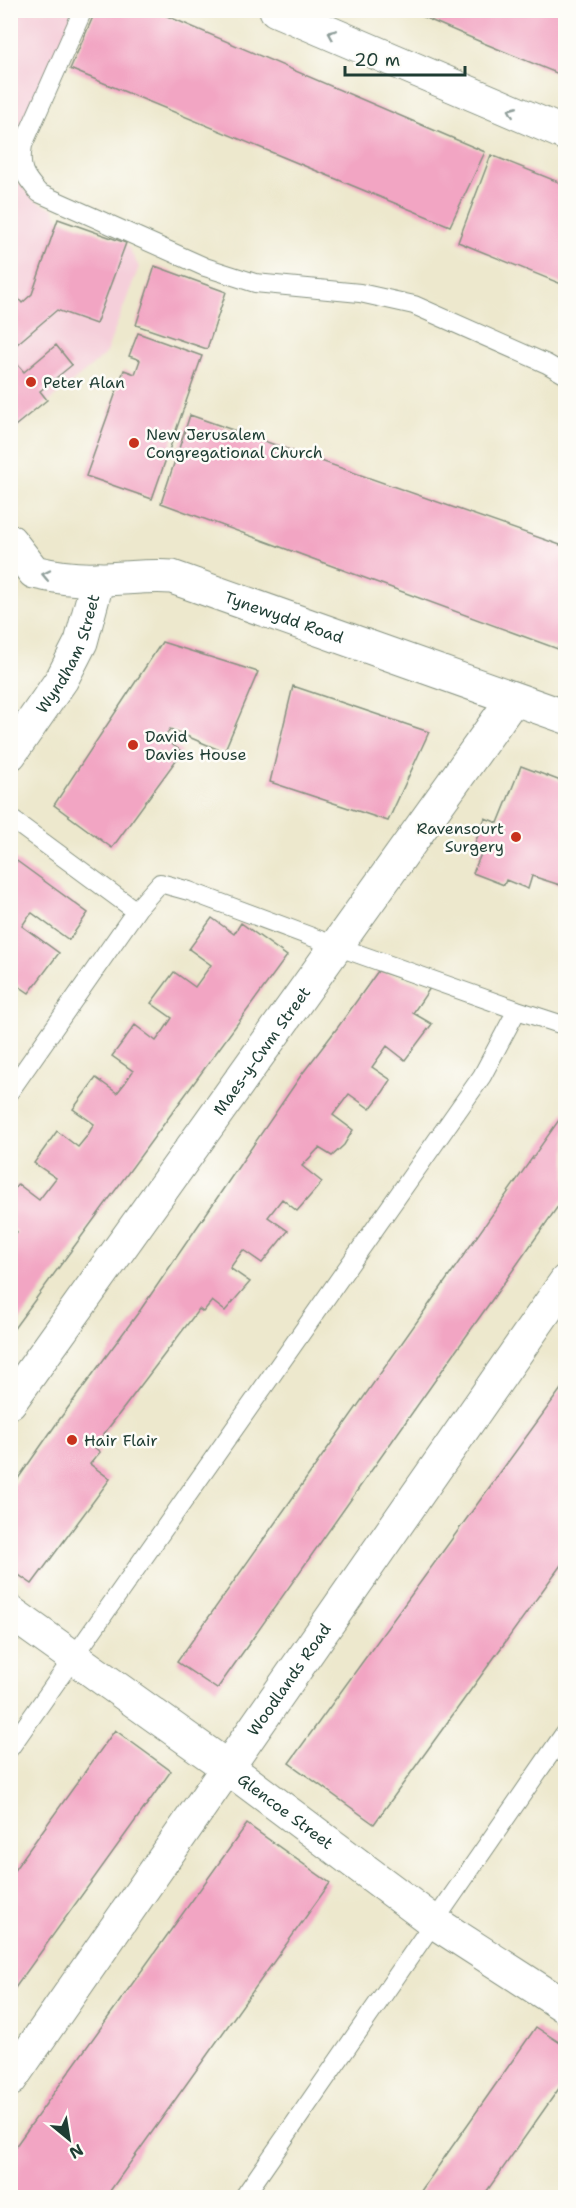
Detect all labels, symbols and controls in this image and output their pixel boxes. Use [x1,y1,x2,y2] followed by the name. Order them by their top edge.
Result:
[328,30,339,42] one-way arrow
[345,39,465,77] scale bar
[354,48,400,72] text: 20 m
[507,106,518,118] one-way arrow
[43,372,125,393] place label: Peter Alan
[24,375,38,389] marker: Peter Alan
[146,424,323,463] place label: New Jerusalem Congregational Church
[127,436,141,450] marker: New Jerusalem Congregational Church
[42,569,52,582] one-way arrow
[222,586,347,648] street label: Tynewydd Road
[31,592,104,717] street label: Wyndham Street
[145,726,247,765] place label: David Davies House
[126,738,140,752] marker: David Davies House
[416,818,504,857] place label: Ravensourt Surgery
[509,830,523,844] marker: Ravensourt Surgery
[208,982,315,1119] street label: Maes-y-Cwm Street
[84,1430,158,1451] place label: Hair Flair
[65,1433,79,1447] marker: Hair Flair
[242,1619,335,1740] street label: Woodlands Road
[234,1768,338,1854] street label: Glencoe Street
[39,2109,99,2169] north arrow
[66,2139,87,2164] text: N

